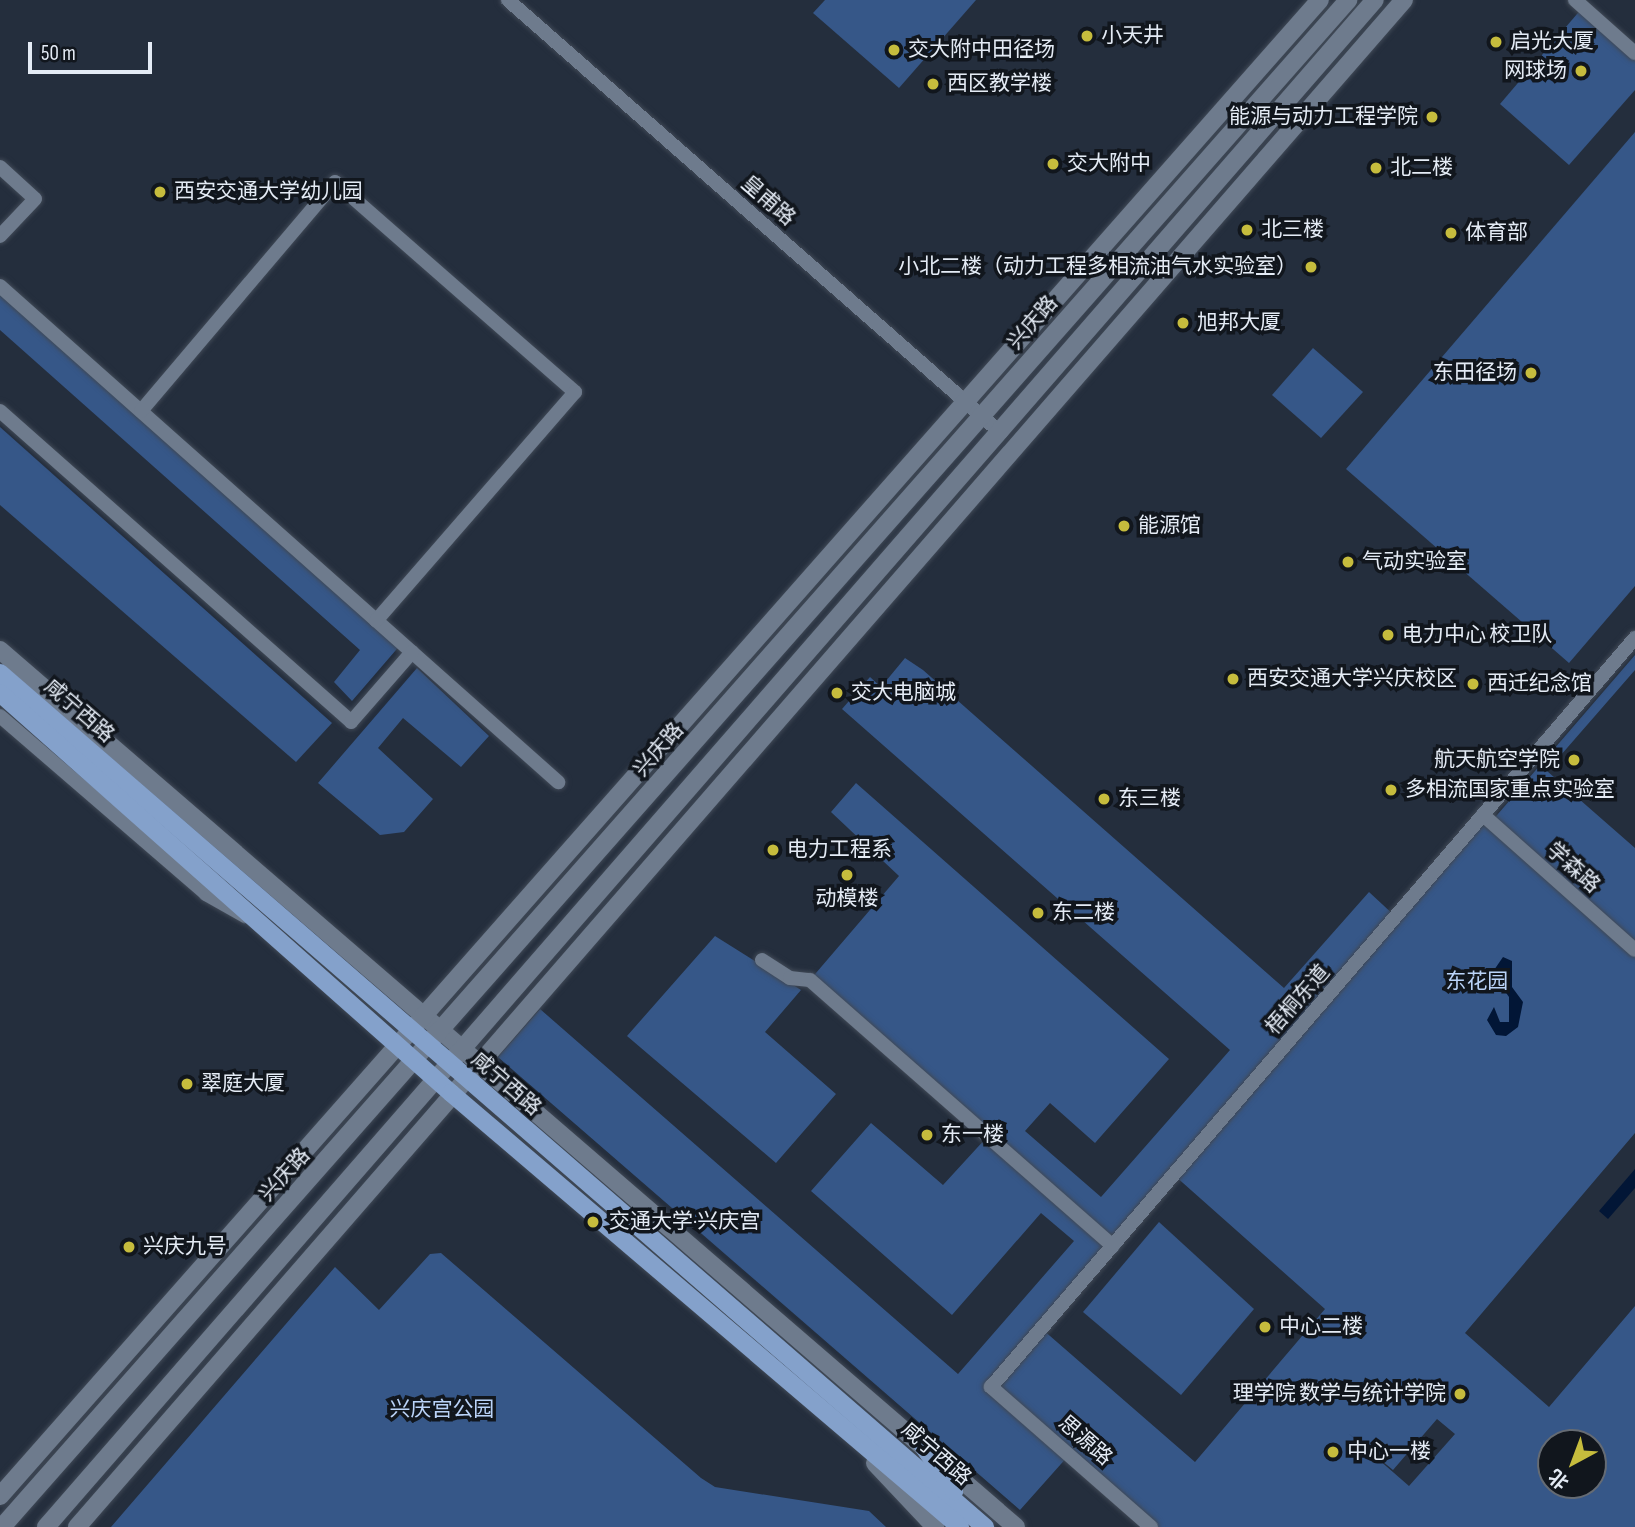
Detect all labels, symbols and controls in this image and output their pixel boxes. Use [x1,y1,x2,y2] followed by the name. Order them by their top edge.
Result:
[1101,23,1164,49] place label: 小天井
[32,28,156,72] scale bar
[1079,28,1095,44] marker: 小天井
[1510,29,1594,55] place label: 启光大厦
[1488,34,1504,50] marker: 启光大厦
[908,37,1055,63] place label: 交大附中田径场
[41,41,76,66] text: 50 m
[886,42,902,58] marker: 交大附中田径场
[1504,58,1567,84] place label: 网球场
[1573,63,1589,79] marker: 网球场
[947,71,1052,97] place label: 西区教学楼
[925,76,941,92] marker: 西区教学楼
[1229,104,1418,130] place label: 能源与动力工程学院
[1424,109,1440,125] marker: 能源与动力工程学院
[1067,151,1151,177] place label: 交大附中
[1390,155,1453,181] place label: 北二楼
[1045,156,1061,172] marker: 交大附中
[1368,160,1384,176] marker: 北二楼
[736,171,800,231] street label: 皇甫路
[174,179,363,205] place label: 西安交通大学幼儿园
[152,184,168,200] marker: 西安交通大学幼儿园
[1261,217,1324,243] place label: 北三楼
[1465,220,1528,246] place label: 体育部
[1239,222,1255,238] marker: 北三楼
[1443,225,1459,241] marker: 体育部
[898,254,1297,280] place label: 小北二楼（动力工程多相流油气水实验室）
[1303,259,1319,275] marker: 小北二楼（动力工程多相流油气水实验室）
[1003,291,1063,355] street label: 兴庆路
[1197,310,1281,336] place label: 旭邦大厦
[1175,315,1191,331] marker: 旭邦大厦
[1433,360,1517,386] place label: 东田径场
[1523,365,1539,381] marker: 东田径场
[1138,513,1201,539] place label: 能源馆
[1116,518,1132,534] marker: 能源馆
[1362,549,1467,575] place label: 气动实验室
[1340,554,1356,570] marker: 气动实验室
[1402,622,1552,648] place label: 电力中心 校卫队
[1380,627,1396,643] marker: 电力中心 校卫队
[1247,666,1457,692] place label: 西安交通大学兴庆校区
[1225,671,1241,687] marker: 西安交通大学兴庆校区
[1487,671,1592,697] place label: 西迁纪念馆
[39,674,119,748] street label: 咸宁西路
[1465,676,1481,692] marker: 西迁纪念馆
[851,680,956,706] place label: 交大电脑城
[829,685,845,701] marker: 交大电脑城
[629,718,689,782] street label: 兴庆路
[1434,747,1560,773] place label: 航天航空学院
[1566,752,1582,768] marker: 航天航空学院
[1405,777,1615,803] place label: 多相流国家重点实验室
[1383,782,1399,798] marker: 多相流国家重点实验室
[1118,786,1181,812] place label: 东三楼
[1096,791,1112,807] marker: 东三楼
[787,837,892,863] place label: 电力工程系
[1541,838,1605,898] street label: 学森路
[765,842,781,858] marker: 电力工程系
[839,867,855,883] marker: 动模楼
[816,886,878,912] place label: 动模楼
[1052,900,1115,926] place label: 东二楼
[1030,905,1046,921] marker: 东二楼
[1261,960,1335,1040] street label: 梧桐东道
[1446,969,1508,995] park label: 东花园
[466,1047,546,1121] street label: 咸宁西路
[201,1071,285,1097] place label: 翠庭大厦
[179,1076,195,1092] marker: 翠庭大厦
[941,1122,1004,1148] place label: 东一楼
[919,1127,935,1143] marker: 东一楼
[255,1143,315,1207] street label: 兴庆路
[609,1209,760,1235] place label: 交通大学·兴庆宫
[583,1212,603,1232] marker: 交通大学·兴庆宫
[143,1234,227,1260] place label: 兴庆九号
[121,1239,137,1255] marker: 兴庆九号
[1279,1314,1363,1340] place label: 中心二楼
[1257,1319,1273,1335] marker: 中心二楼
[1233,1381,1446,1407] place label: 理学院 数学与统计学院
[1452,1386,1468,1402] marker: 理学院 数学与统计学院
[390,1397,494,1423] park label: 兴庆宫公园
[1053,1411,1117,1471] street label: 思源路
[896,1417,976,1491] street label: 咸宁西路
[1537,1429,1607,1499] north arrow
[1347,1439,1431,1465] place label: 中心一楼
[1325,1444,1341,1460] marker: 中心一楼
[1544,1464,1574,1494] text: 北

